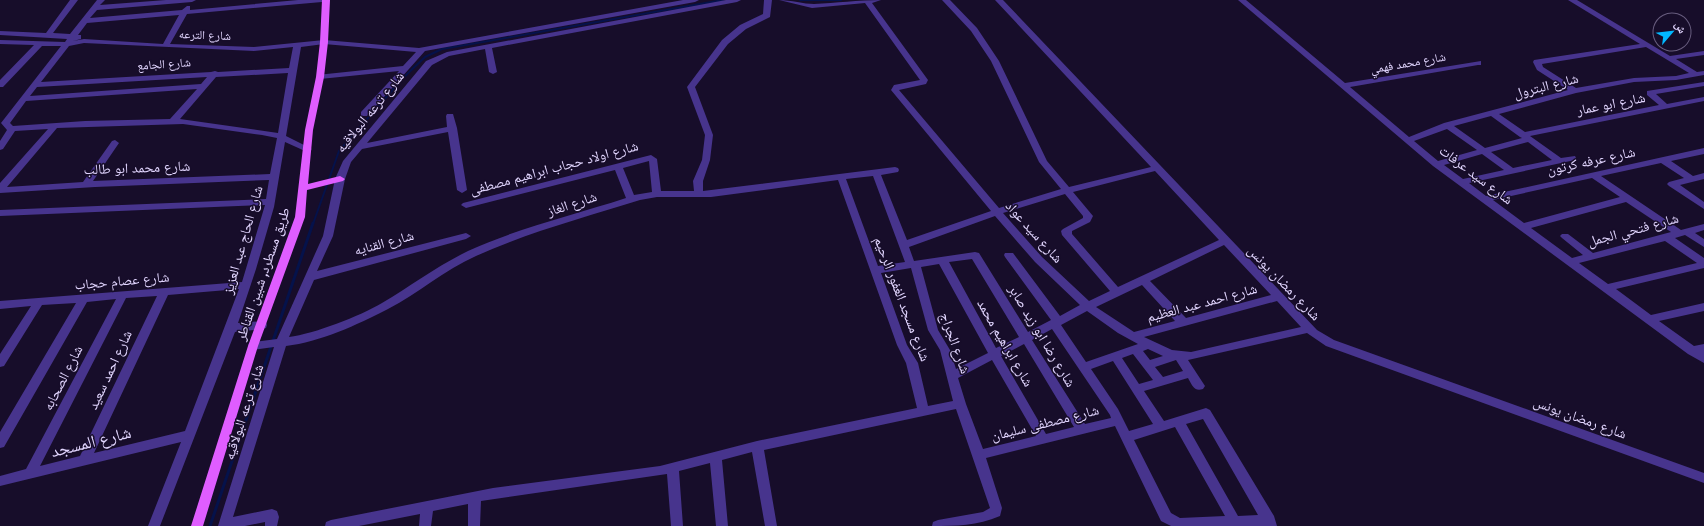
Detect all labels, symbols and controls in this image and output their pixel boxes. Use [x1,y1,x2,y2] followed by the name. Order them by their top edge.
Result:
[1652,12,1692,52] north arrow
[1671,19,1689,37] text: ش
[179,27,231,44] street label: شارع الترعه
[1369,49,1447,80] street label: شارع محمد فهمي
[137,55,191,74] street label: شارع الجامع
[332,68,409,157] street label: شارع ترعه البولاقيه
[1512,70,1580,103] street label: شارع البترول
[1574,89,1647,120] street label: شارع ابو عمار
[468,137,640,200] street label: شارع اولاد حجاب ابراهيم مصطفى
[1435,142,1516,209] street label: شارع سيد عرفات
[1545,143,1637,180] street label: شارع عرفه كرتون
[83,158,191,179] street label: شارع محمد ابو طالب
[219,184,268,297] street label: شارع الحاج عبد العزيز
[544,188,599,221] street label: شارع الغاز
[1001,197,1066,267] street label: شارع سيد عواد
[232,205,295,344] street label: طريق مسطرد, شبين القناطر
[1586,210,1681,253] street label: شارع فتحي الجمل
[352,227,416,260] street label: شارع القنايه
[869,234,934,364] street label: شارع مسجد الغفور الرحيم
[1243,242,1324,325] street label: شارع رمضان يونس
[74,268,170,295] street label: شارع عصام حجاب
[1145,280,1259,327] street label: شارع احمد عبد العظيم
[1003,281,1079,391] street label: شارع رضا ابو زيد صابر
[972,296,1037,390] street label: شارع ابراهيم محمد
[935,310,974,376] street label: شارع الجراج
[84,328,137,413] street label: شارع احمد سعيد
[39,343,87,414] street label: شارع الصحابه
[221,362,268,462] street label: شارع ترعه البولاقيه
[1531,393,1629,444] street label: شارع رمضان يونس
[989,401,1101,446] street label: شارع مصطفى سليمان
[49,422,134,463] street label: شارع المسجد

